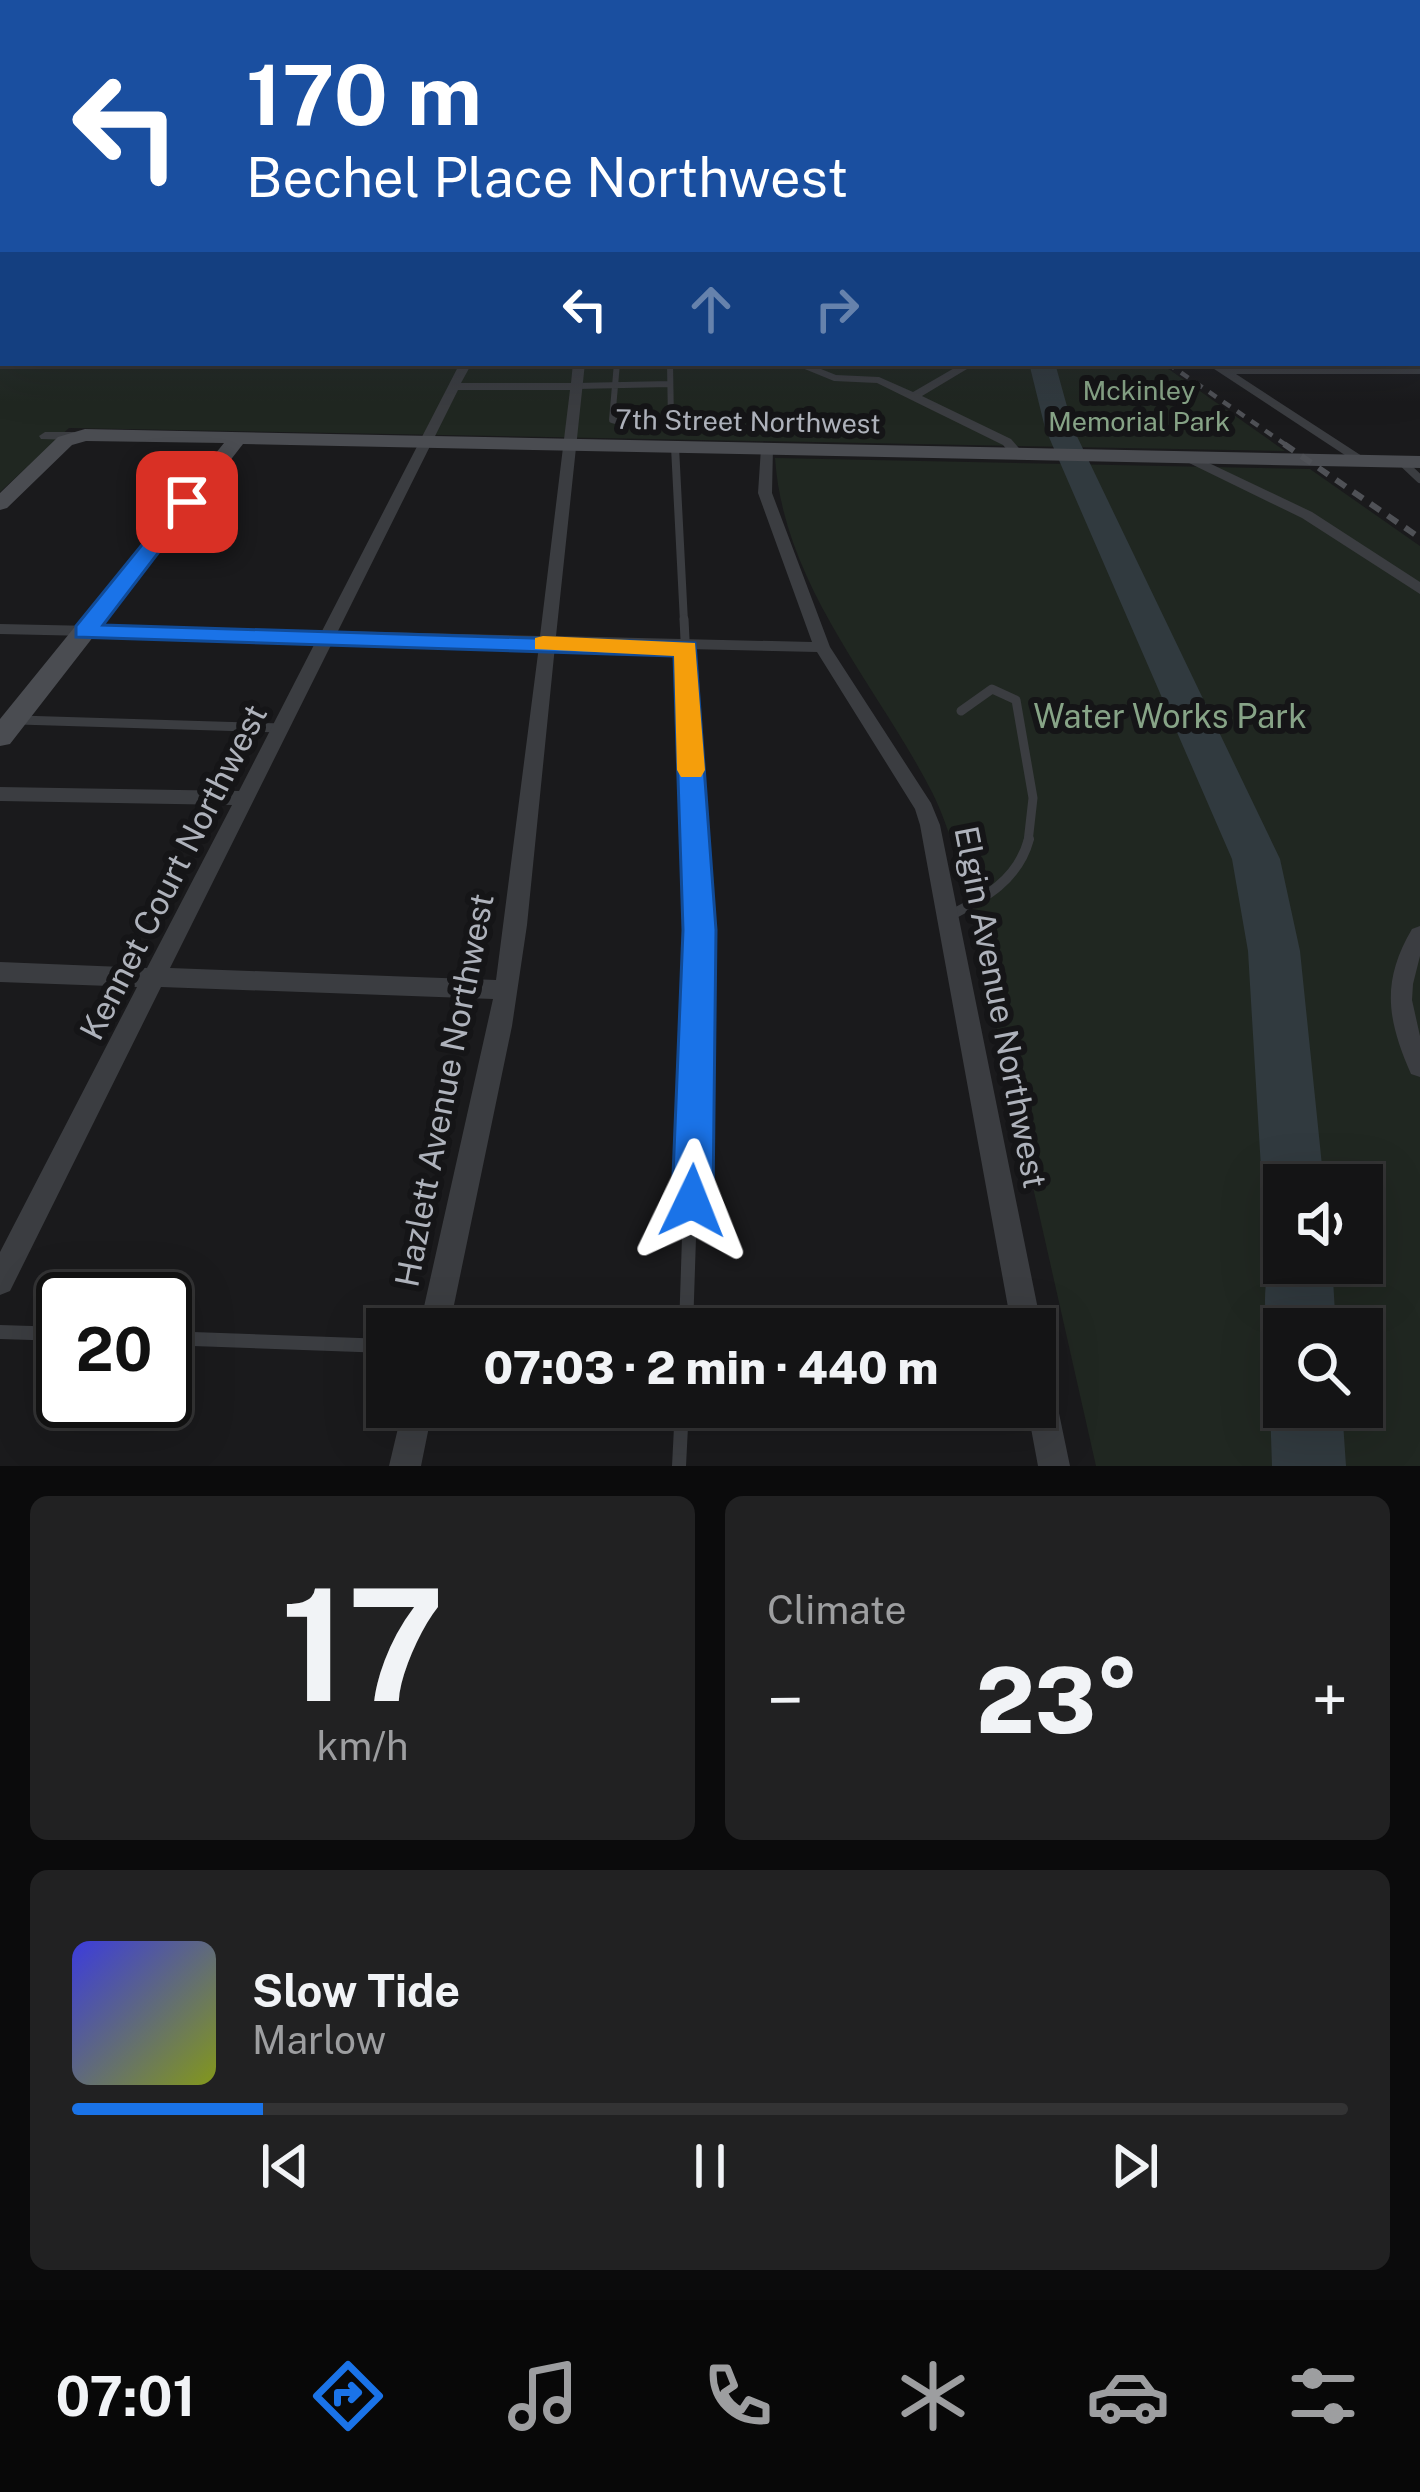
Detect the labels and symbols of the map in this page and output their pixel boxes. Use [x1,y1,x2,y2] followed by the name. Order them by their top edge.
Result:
[1048,374,1230,437] park label: Mckinley Memorial Park
[615,403,881,439] street label: 7th Street Northwest
[136,451,238,553] pin
[1033,697,1307,735] park label: Water Works Park
[72,698,274,1046] street label: Kennet Court Northwest
[947,823,1055,1191] street label: Elgin Avenue Northwest
[387,890,501,1290] street label: Hazlett Avenue Northwest
[629,1138,755,1264] position arrow
[36,1272,192,1428] speed limit sign: 20

